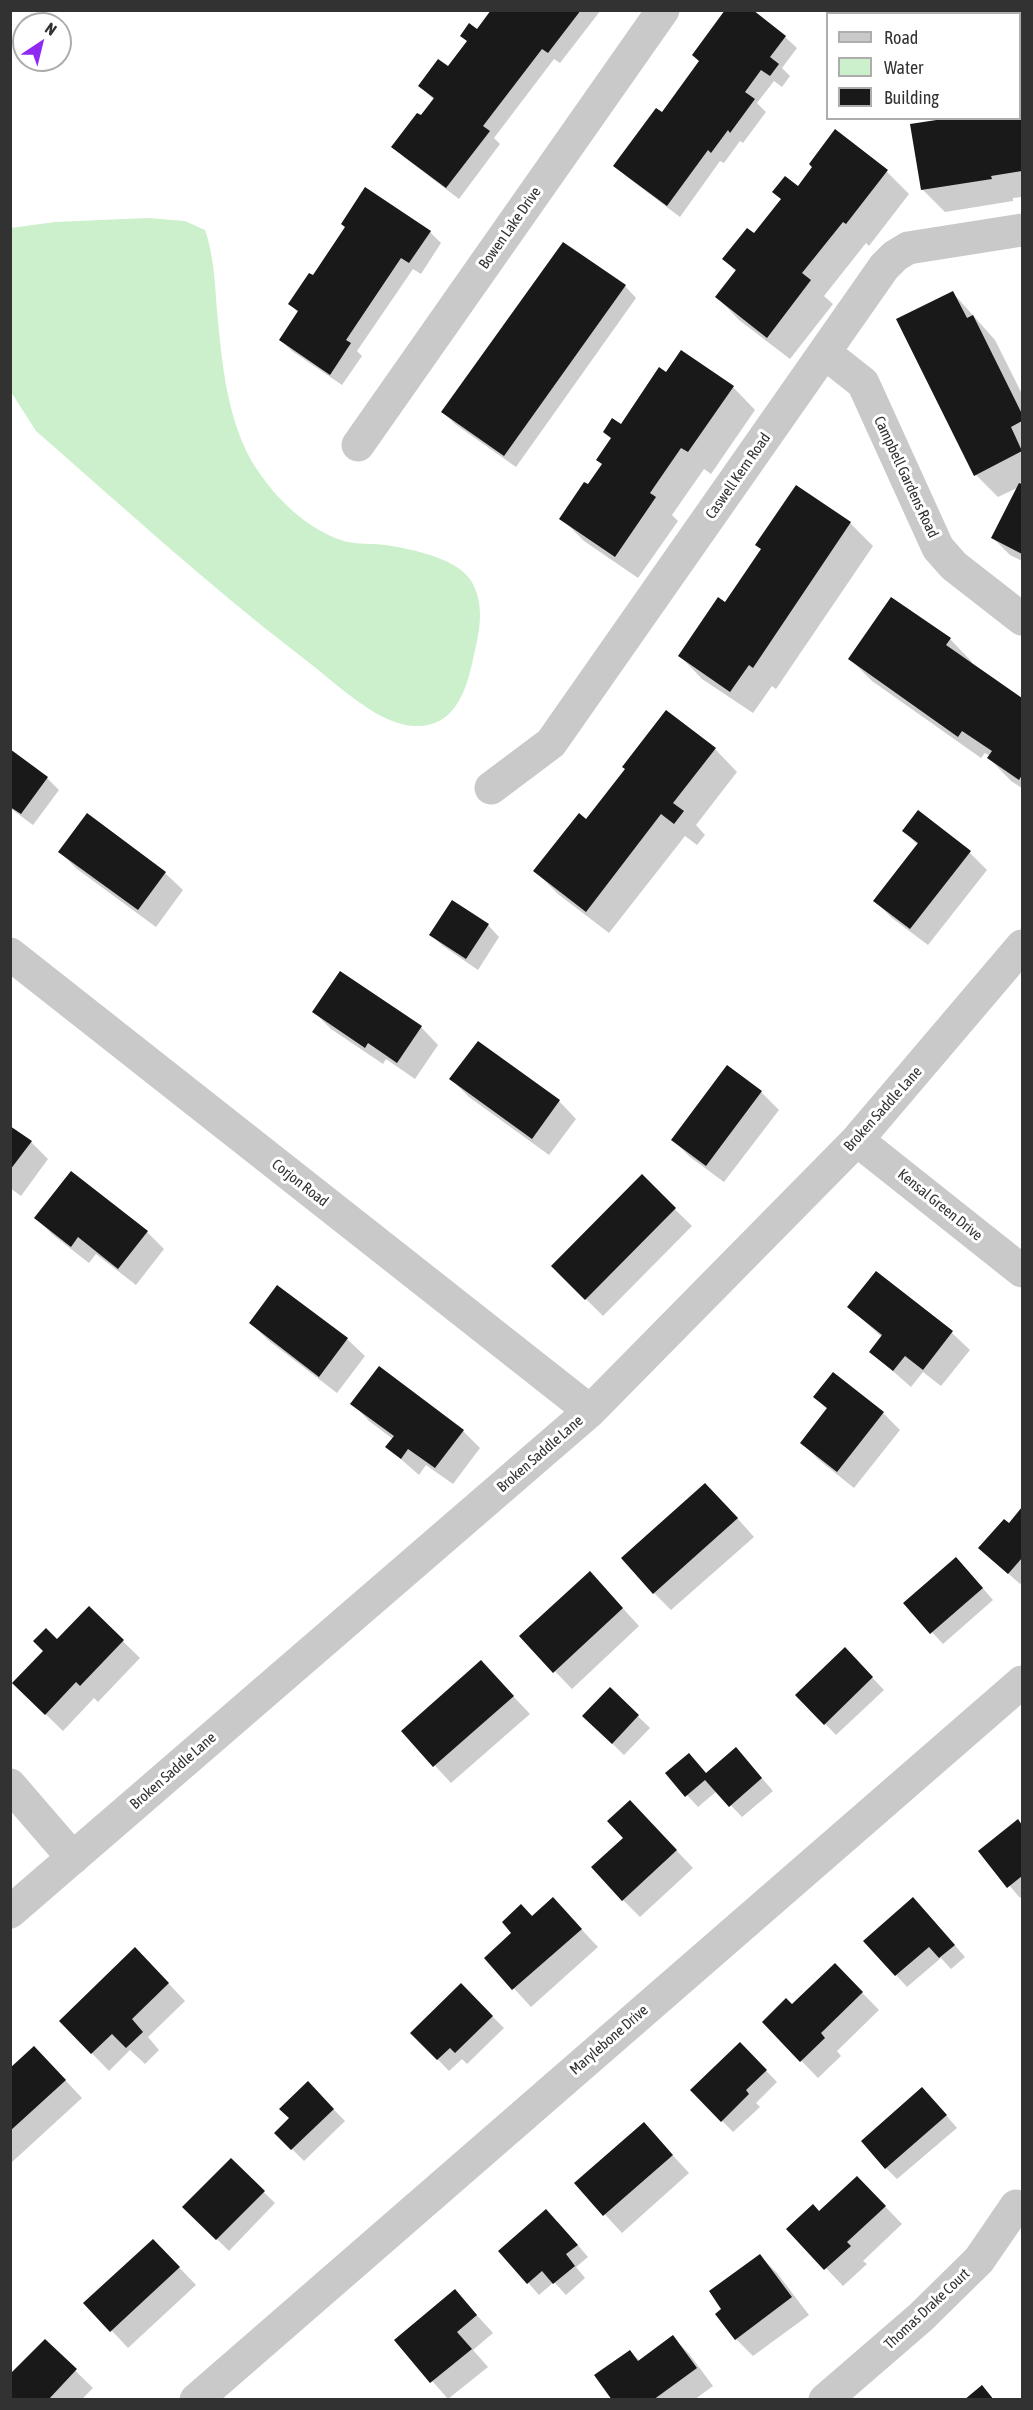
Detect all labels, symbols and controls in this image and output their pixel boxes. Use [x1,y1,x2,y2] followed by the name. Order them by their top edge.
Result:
[12,12,72,72] north arrow
[826,12,1021,120] legend
[42,19,60,39] text: N
[884,27,918,48] text: Road
[884,57,923,78] text: Water
[884,87,939,108] text: Building
[475,184,545,272] street label: Bowen Lake Drive
[870,413,942,541] street label: Campbell Gardens Road
[702,430,774,522] street label: Caswell Kern Road
[840,1063,926,1155] street label: Broken Saddle Lane
[268,1155,332,1211] street label: Corjon Road
[894,1165,986,1245] street label: Kensal Green Drive
[493,1412,587,1496] street label: Broken Saddle Lane
[126,1729,220,1813] street label: Broken Saddle Lane
[566,2001,652,2079] street label: Marylebone Drive
[881,2265,973,2353] street label: Thomas Drake Court

